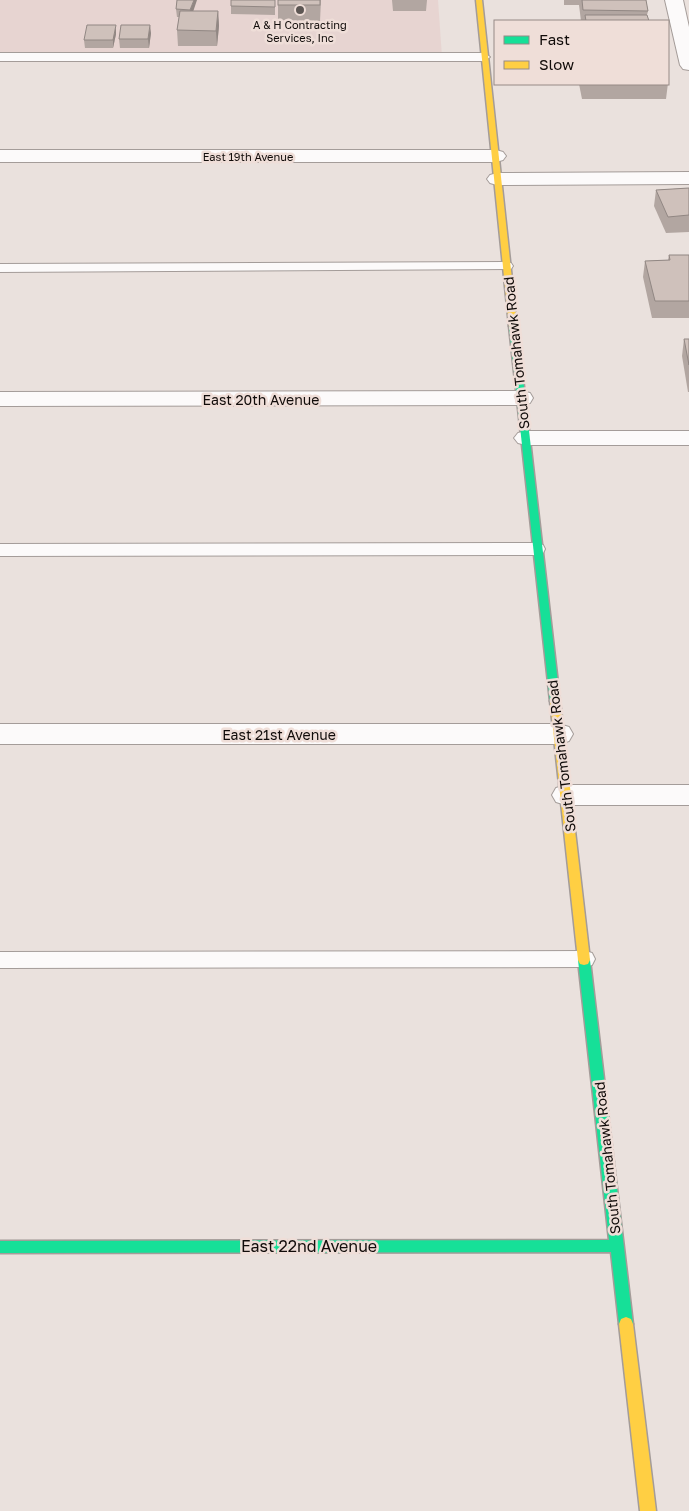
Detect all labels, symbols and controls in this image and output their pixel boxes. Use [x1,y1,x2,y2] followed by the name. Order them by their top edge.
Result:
[294,4,306,16] marker: A & H Contracting Services, Inc
[253,18,347,44] place label: A & H Contracting Services, Inc
[494,20,669,85] legend
[539,30,570,48] text: Fast
[539,55,574,73] text: Slow
[203,150,293,163] street label: East 19th Avenue
[500,276,532,430] street label: South Tomahawk Road
[203,391,319,408] street label: East 20th Avenue
[543,679,579,833] street label: South Tomahawk Road
[222,726,336,743] street label: East 21st Avenue
[591,1081,623,1235] street label: South Tomahawk Road
[241,1236,377,1256] street label: East 22nd Avenue

